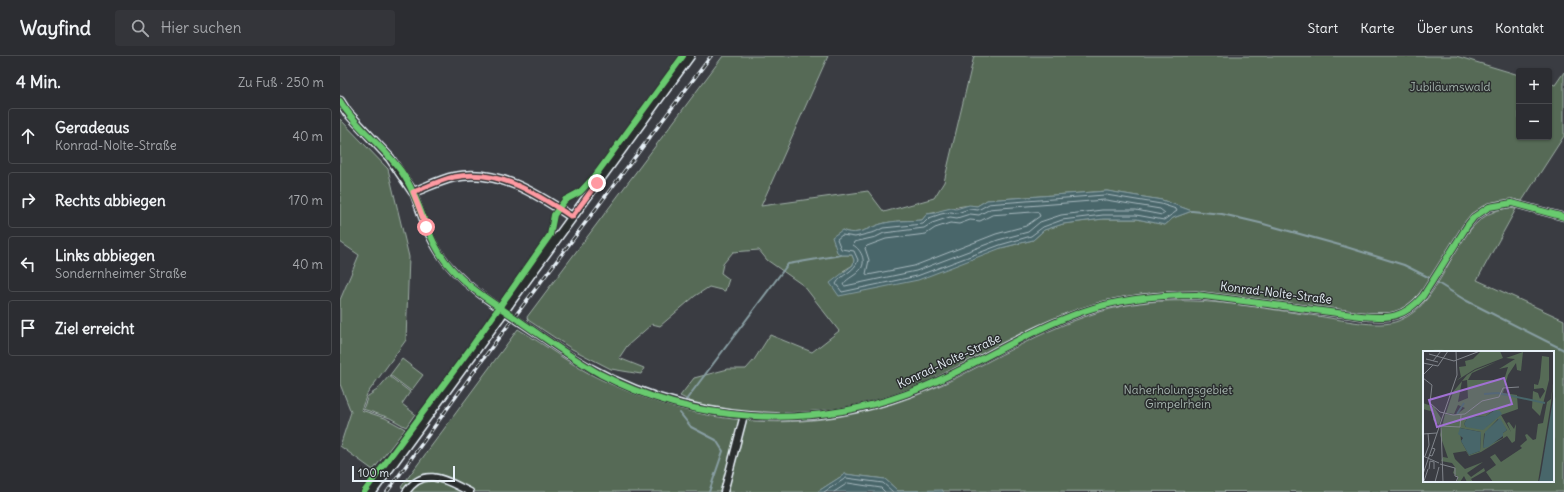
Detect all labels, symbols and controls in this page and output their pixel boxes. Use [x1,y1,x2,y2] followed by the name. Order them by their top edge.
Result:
[115,10,395,46] search box
[20,16,91,40] text: Wayfind
[129,17,151,39] icon: search
[161,18,241,37] text: Hier suchen
[1308,19,1338,37] text: Start
[1360,19,1395,37] text: Karte
[1417,19,1473,37] text: Über uns
[1495,19,1544,37] text: Kontakt
[1516,68,1552,140] map controls
[1516,68,1552,104] button: +
[16,71,61,93] text: 4 Min.
[238,74,324,91] text: Zu Fuß · 250 m
[1410,79,1490,94] park label: Jubiläumswald
[1516,104,1552,140] button: −
[55,118,129,137] text: Geradeaus
[17,125,39,147] icon: ahead
[292,128,323,145] text: 40 m
[55,137,177,154] text: Konrad-Nolte-Straße
[588,174,606,192] route end
[17,189,39,211] icon: right
[55,191,166,210] text: Rechts abbiegen
[288,192,323,209] text: 170 m
[417,218,435,236] route start
[55,246,155,265] text: Links abbiegen
[17,253,39,275] icon: left
[292,256,323,273] text: 40 m
[55,265,187,282] text: Sondernheimer Straße
[1219,278,1333,307] street label: Konrad-Nolte-Straße
[17,317,39,339] icon: arrive
[55,319,134,338] text: Ziel erreicht
[895,330,1003,391] street label: Konrad-Nolte-Straße
[1423,351,1554,482] inset map
[1124,382,1232,411] park label: Naherholungsgebiet Gimpelrhein
[352,464,455,483] scale bar
[358,466,389,480] text: 100 m

